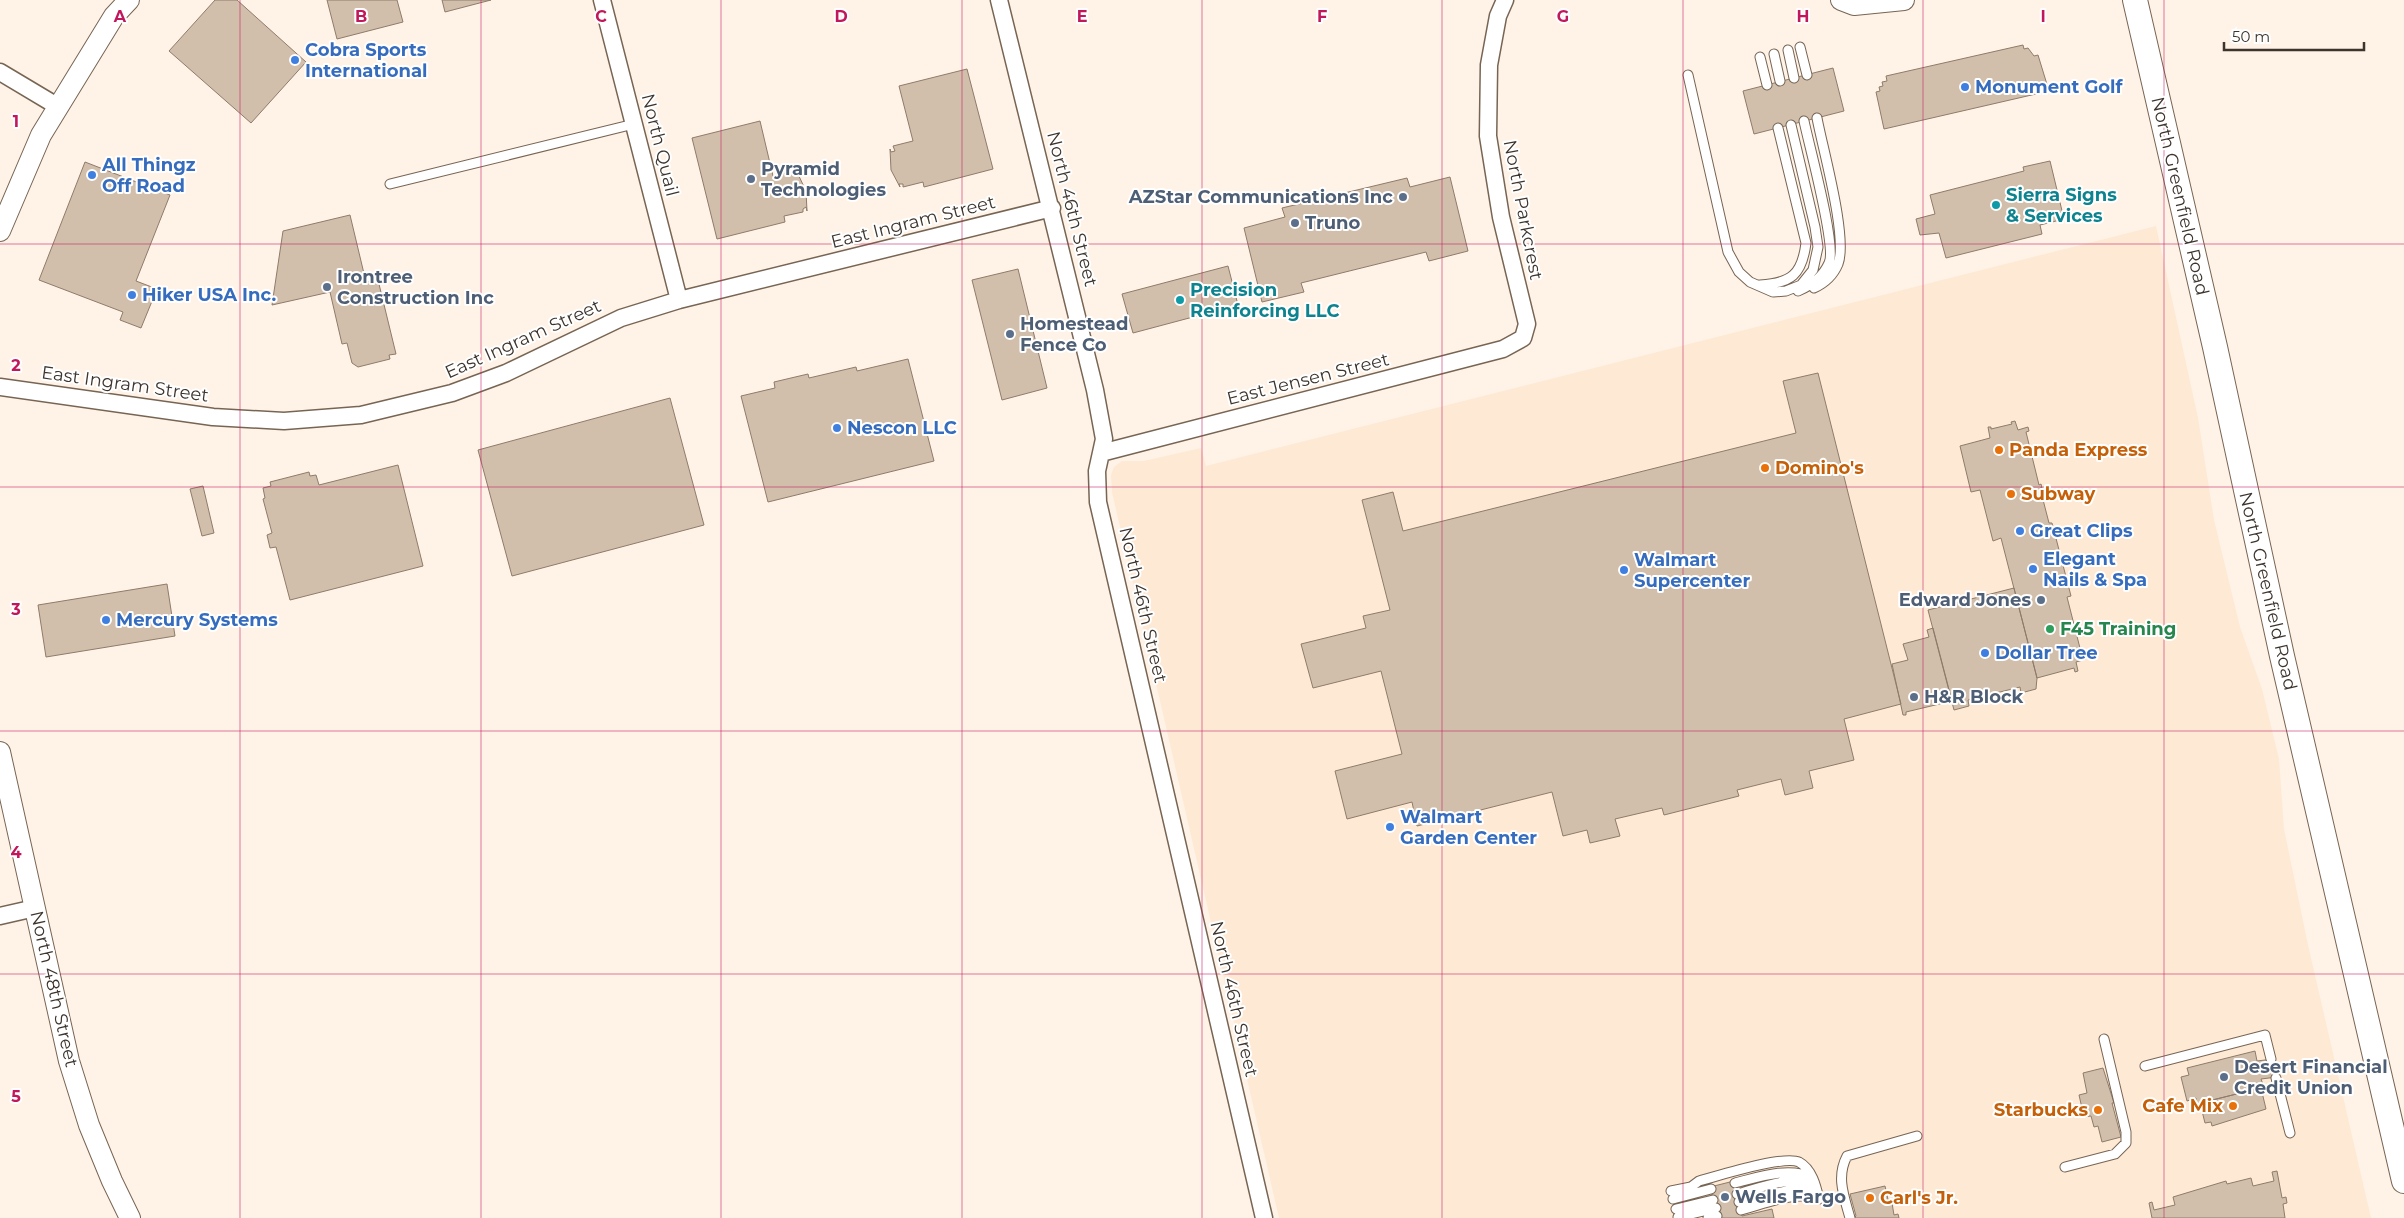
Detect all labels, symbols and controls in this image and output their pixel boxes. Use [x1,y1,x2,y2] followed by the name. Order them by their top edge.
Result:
[113,7,127,26] text: A
[355,7,367,26] text: B
[595,7,607,26] text: C
[834,7,848,26] text: D
[1077,7,1087,26] text: E
[1317,7,1327,26] text: F
[1557,7,1569,26] text: G
[1797,7,1809,26] text: H
[2040,7,2046,26] text: I
[2224,20,2364,52] scale bar
[2232,27,2270,46] text: 50 m
[305,39,427,82] place label: Cobra Sports International
[289,54,301,66] marker: Cobra Sports International
[1975,76,2124,98] place label: Monument Golf
[1959,81,1971,93] marker: Monument Golf
[637,91,683,199] street label: North Quail
[2146,95,2214,297] street label: North Greenfield Road
[13,112,19,131] text: 1
[1042,129,1102,289] street label: North 46th Street
[1499,138,1547,282] street label: North Parkcrest
[101,154,196,197] place label: All Thingz Off Road
[761,158,886,201] place label: Pyramid Technologies
[86,169,98,181] marker: All Thingz Off Road
[745,173,757,185] marker: Pyramid Technologies
[2006,184,2117,227] place label: Sierra Signs & Services
[1128,186,1393,208] place label: AZStar Communications Inc
[829,191,997,253] street label: East Ingram Street
[1397,191,1409,203] marker: AZStar Communications Inc
[1990,199,2002,211] marker: Sierra Signs & Services
[1305,212,1361,234] place label: Truno
[1289,217,1301,229] marker: Truno
[337,266,494,309] place label: Irontree Construction Inc
[1190,279,1339,322] place label: Precision Reinforcing LLC
[321,281,333,293] marker: Irontree Construction Inc
[142,284,277,306] place label: Hiker USA Inc.
[126,289,138,301] marker: Hiker USA Inc.
[1174,294,1186,306] marker: Precision Reinforcing LLC
[442,295,604,383] street label: East Ingram Street
[1020,313,1128,356] place label: Homestead Fence Co
[1004,328,1016,340] marker: Homestead Fence Co
[1225,348,1391,410] street label: East Jensen Street
[11,356,21,375] text: 2
[40,361,210,407] street label: East Ingram Street
[847,417,957,439] place label: Nescon LLC
[831,422,843,434] marker: Nescon LLC
[2009,439,2148,461] place label: Panda Express
[1993,444,2005,456] marker: Panda Express
[1775,457,1864,479] place label: Domino's
[1759,462,1771,474] marker: Domino's
[2021,483,2095,505] place label: Subway
[2005,488,2017,500] marker: Subway
[2234,490,2302,692] street label: North Greenfield Road
[2030,520,2133,542] place label: Great Clips
[1114,525,1172,685] street label: North 46th Street
[2014,525,2026,537] marker: Great Clips
[2043,548,2147,591] place label: Elegant Nails & Spa
[1634,549,1750,592] place label: Walmart Supercenter
[2027,563,2039,575] marker: Elegant Nails & Spa
[1618,564,1630,576] marker: Walmart Supercenter
[1899,589,2031,611] place label: Edward Jones
[2035,594,2047,606] marker: Edward Jones
[10,600,21,619] text: 3
[116,609,278,631] place label: Mercury Systems
[100,614,112,626] marker: Mercury Systems
[2060,618,2176,640] place label: F45 Training
[2044,623,2056,635] marker: F45 Training
[1995,642,2098,664] place label: Dollar Tree
[1979,647,1991,659] marker: Dollar Tree
[1924,686,2024,708] place label: H&R Block
[1908,691,1920,703] marker: H&R Block
[1400,806,1537,849] place label: Walmart Garden Center
[1384,821,1396,833] marker: Walmart Garden Center
[10,843,22,862] text: 4
[25,909,83,1069] street label: North 48th Street
[1205,919,1263,1079] street label: North 46th Street
[2234,1056,2388,1099] place label: Desert Financial Credit Union
[2218,1071,2230,1083] marker: Desert Financial Credit Union
[11,1087,21,1106] text: 5
[2142,1095,2223,1117] place label: Cafe Mix
[1994,1099,2088,1121] place label: Starbucks
[2227,1100,2239,1112] marker: Cafe Mix
[2092,1104,2104,1116] marker: Starbucks
[1735,1186,1846,1208] place label: Wells Fargo
[1880,1187,1958,1209] place label: Carl's Jr.
[1719,1191,1731,1203] marker: Wells Fargo
[1864,1192,1876,1204] marker: Carl's Jr.

